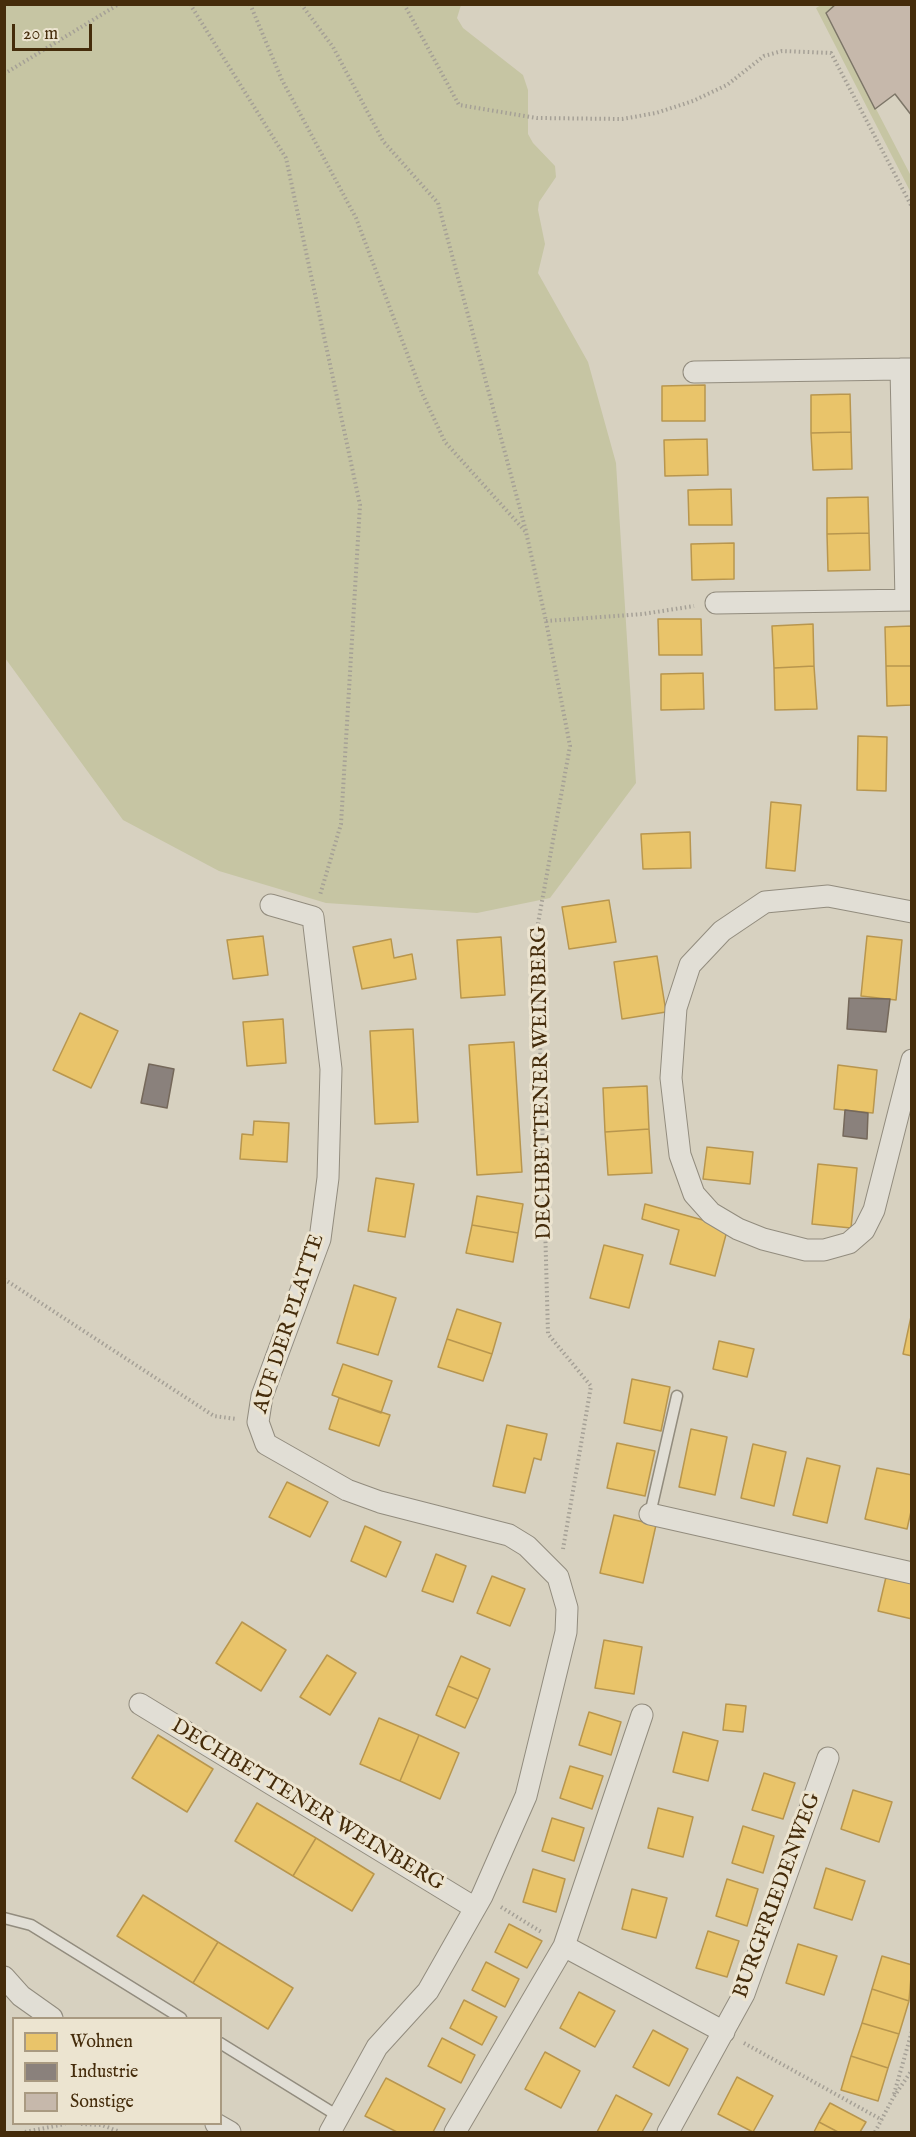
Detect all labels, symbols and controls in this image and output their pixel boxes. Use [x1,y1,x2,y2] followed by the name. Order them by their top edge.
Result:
[15,12,94,50] scale bar
[23,23,58,46] text: 20 m
[528,926,558,1240] street label: DECHBETTENER WEINBERG
[249,1231,331,1417] street label: AUF DER PLATTE
[166,1714,448,1898] street label: DECHBETTENER WEINBERG
[729,1790,827,2002] street label: BURGFRIEDENWEG
[12,2017,222,2125] legend
[70,2031,133,2054] text: Wohnen
[70,2061,138,2084] text: Industrie
[70,2091,134,2114] text: Sonstige

